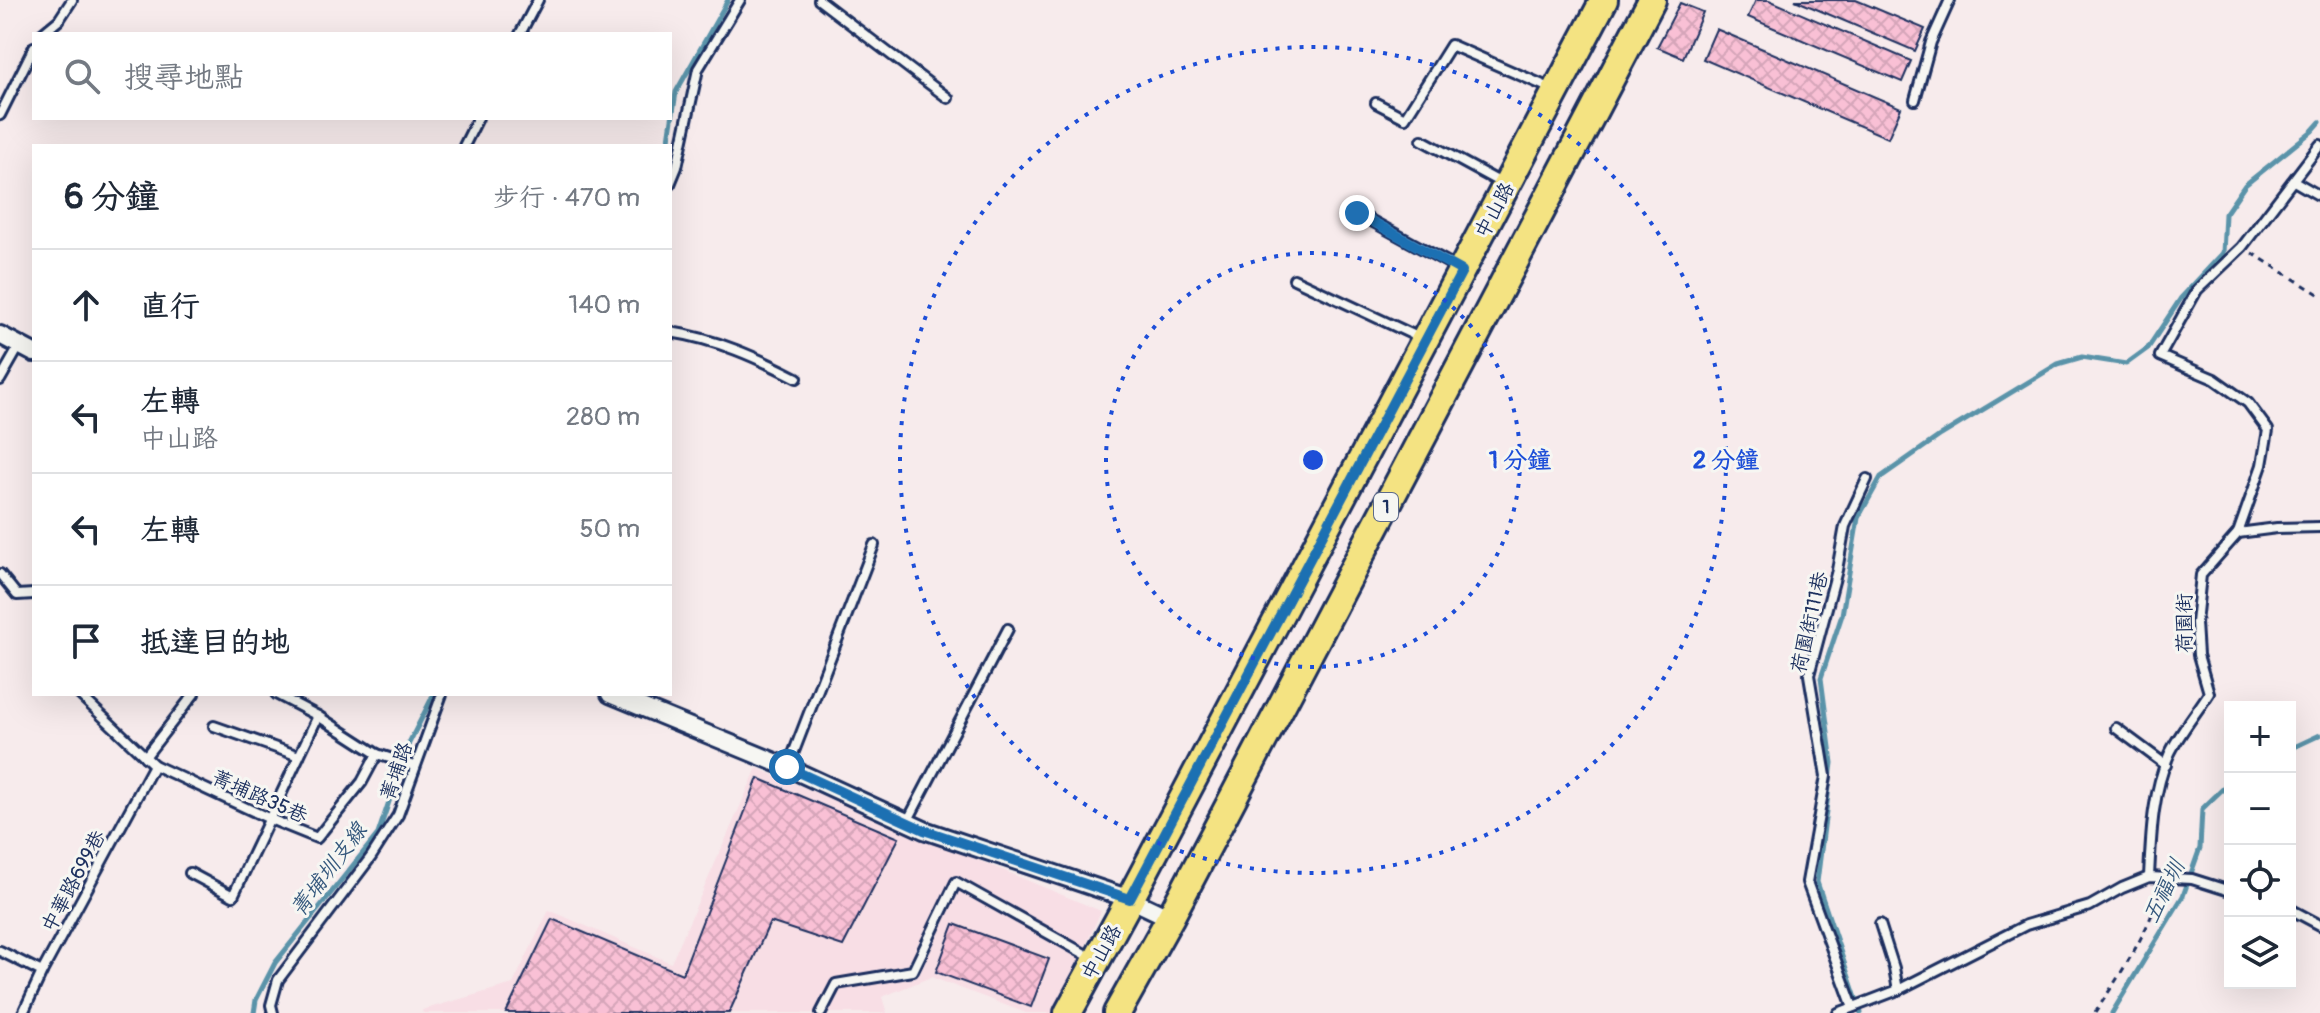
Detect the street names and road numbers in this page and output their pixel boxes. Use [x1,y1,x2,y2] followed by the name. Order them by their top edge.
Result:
[1469,177,1520,243] street label: 中山路
[1374,493,1398,521] road number: 1
[1786,568,1834,675] street label: 荷園街111巷
[2172,593,2197,653] street label: 荷園街
[375,738,418,804] street label: 菁埔路
[208,764,312,829] street label: 菁埔路35巷
[36,825,111,937] street label: 中華路699巷
[1076,919,1127,985] street label: 中山路

